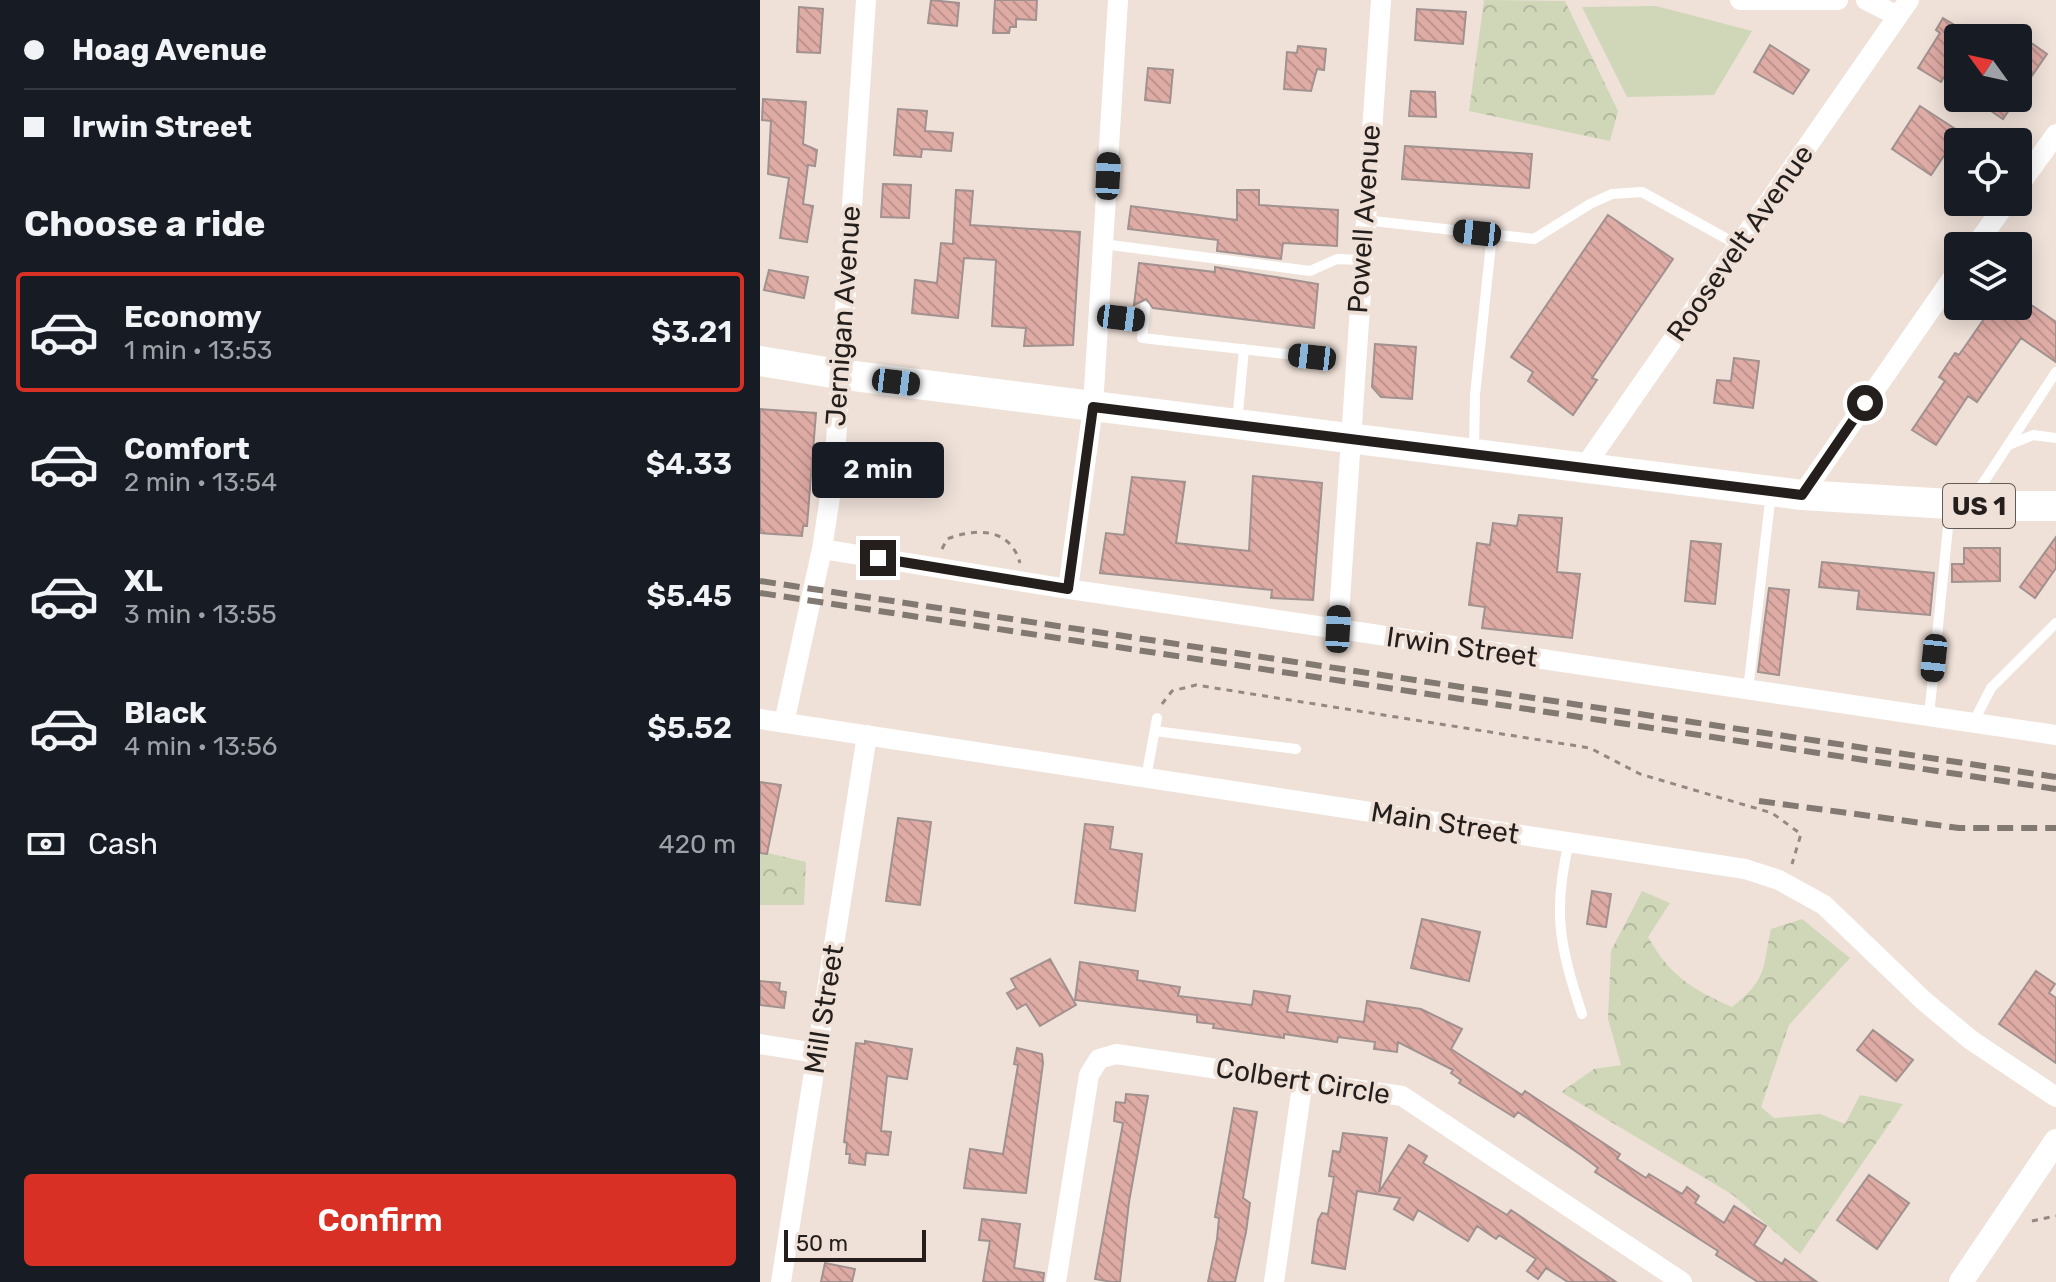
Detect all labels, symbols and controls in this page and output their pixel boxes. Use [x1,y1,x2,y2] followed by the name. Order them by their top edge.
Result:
[1944,24,2032,112] north arrow
[1944,24,2032,320] map controls
[72,32,267,68] text: Hoag Avenue
[72,109,252,145] text: Irwin Street
[1341,124,1387,314] street label: Powell Avenue
[1944,128,2032,216] button: locate
[1660,138,1820,348] street label: Roosevelt Avenue
[1095,151,1121,201] car
[24,202,265,245] text: Choose a ride
[819,205,867,427] street label: Jernigan Avenue
[1452,219,1502,247] car
[1944,232,2032,320] button: layers
[28,296,100,368] icon: car
[124,299,262,335] text: Economy
[1096,303,1146,333] car
[651,314,732,350] text: $3.21
[124,335,272,366] text: 1 min · 13:53
[1287,343,1337,371] car
[871,367,921,397] car
[1847,385,1883,421] route start
[28,428,100,500] icon: car
[124,431,250,467] text: Comfort
[812,442,944,498] callout: 2 min
[646,446,732,482] text: $4.33
[843,454,913,485] text: 2 min
[124,467,277,498] text: 2 min · 13:54
[1943,484,2015,528] road number: US 1
[860,540,896,576] route end
[28,560,100,632] icon: car
[124,563,163,599] text: XL
[647,578,732,614] text: $5.45
[124,599,277,630] text: 3 min · 13:55
[1325,604,1351,654] car
[1384,620,1540,674] street label: Irwin Street
[1920,633,1948,683] car
[28,692,100,764] icon: car
[124,695,207,731] text: Black
[647,710,732,746] text: $5.52
[124,731,278,762] text: 4 min · 13:56
[1369,795,1521,851] street label: Main Street
[24,822,68,866] icon: cash
[88,826,158,862] text: Cash
[659,829,736,860] text: 420 m
[798,942,851,1076] street label: Mill Street
[1213,1051,1393,1111] street label: Colbert Circle
[24,1174,736,1266] button: Confirm
[784,1226,926,1262] scale bar
[796,1230,848,1257] text: 50 m

